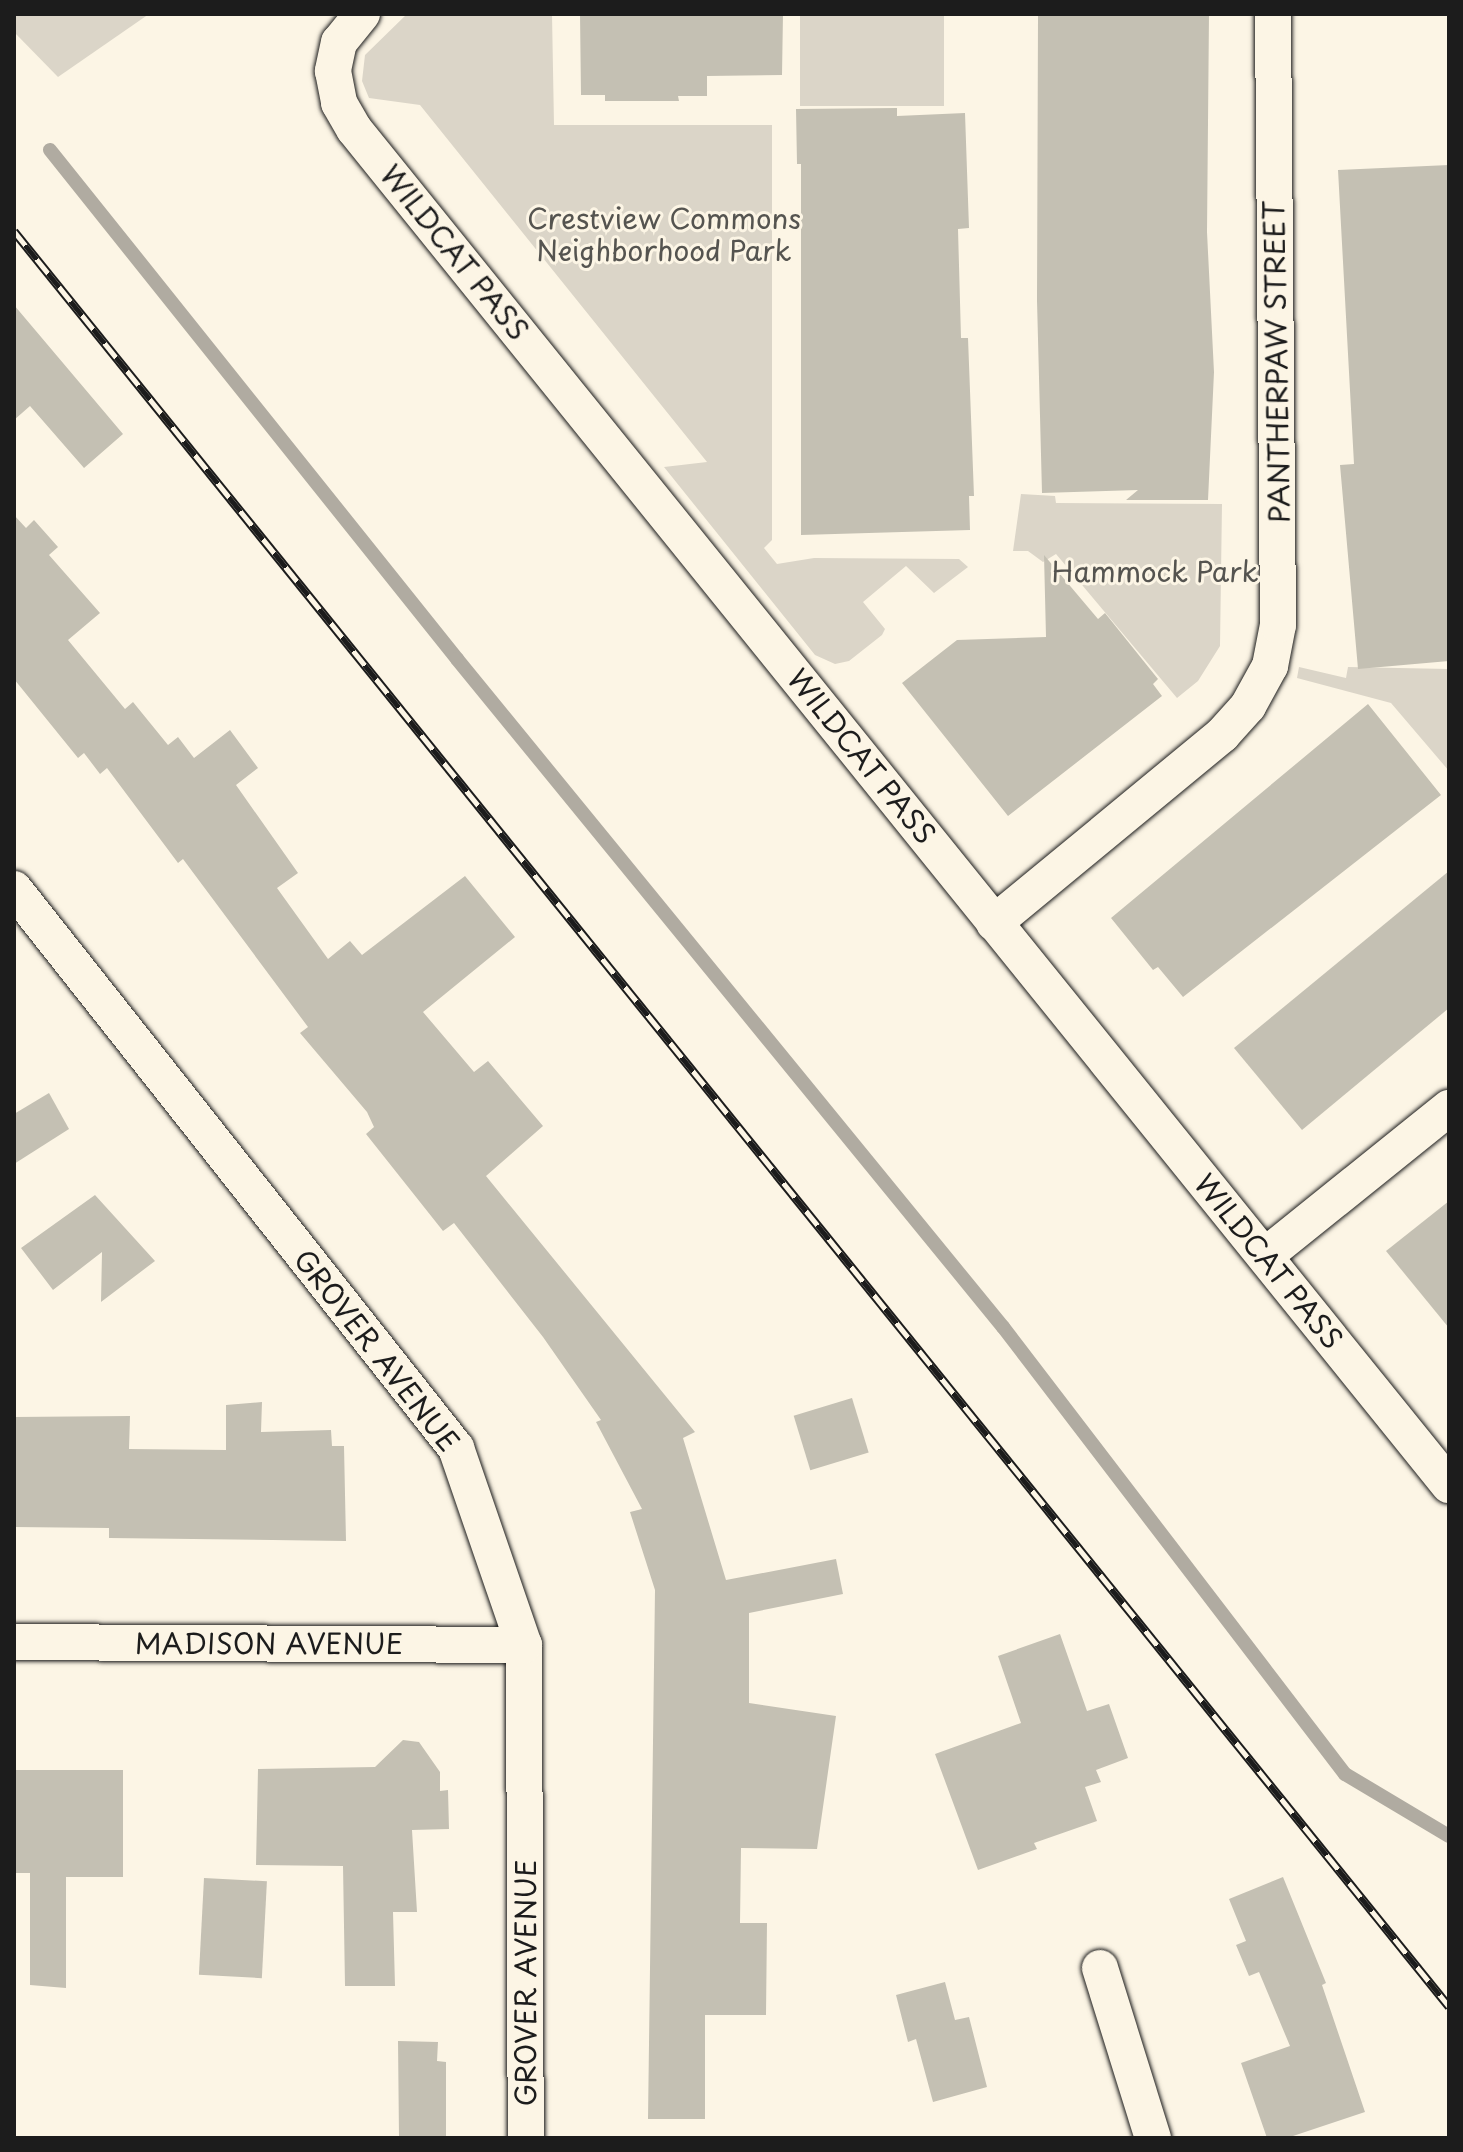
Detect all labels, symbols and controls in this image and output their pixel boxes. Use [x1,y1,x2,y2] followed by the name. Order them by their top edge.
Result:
[373,157,537,347] street label: WILDCAT PASS
[528,201,800,267] park label: Crestview Commons Neighborhood Park
[1256,201,1296,523] street label: PANTHERPAW STREET
[1051,554,1259,588] park label: Hammock Park
[780,661,944,851] street label: WILDCAT PASS
[1187,1166,1351,1356] street label: WILDCAT PASS
[289,1244,465,1456] street label: GROVER AVENUE
[135,1626,403,1660] street label: MADISON AVENUE
[508,1861,542,2105] street label: GROVER AVENUE

